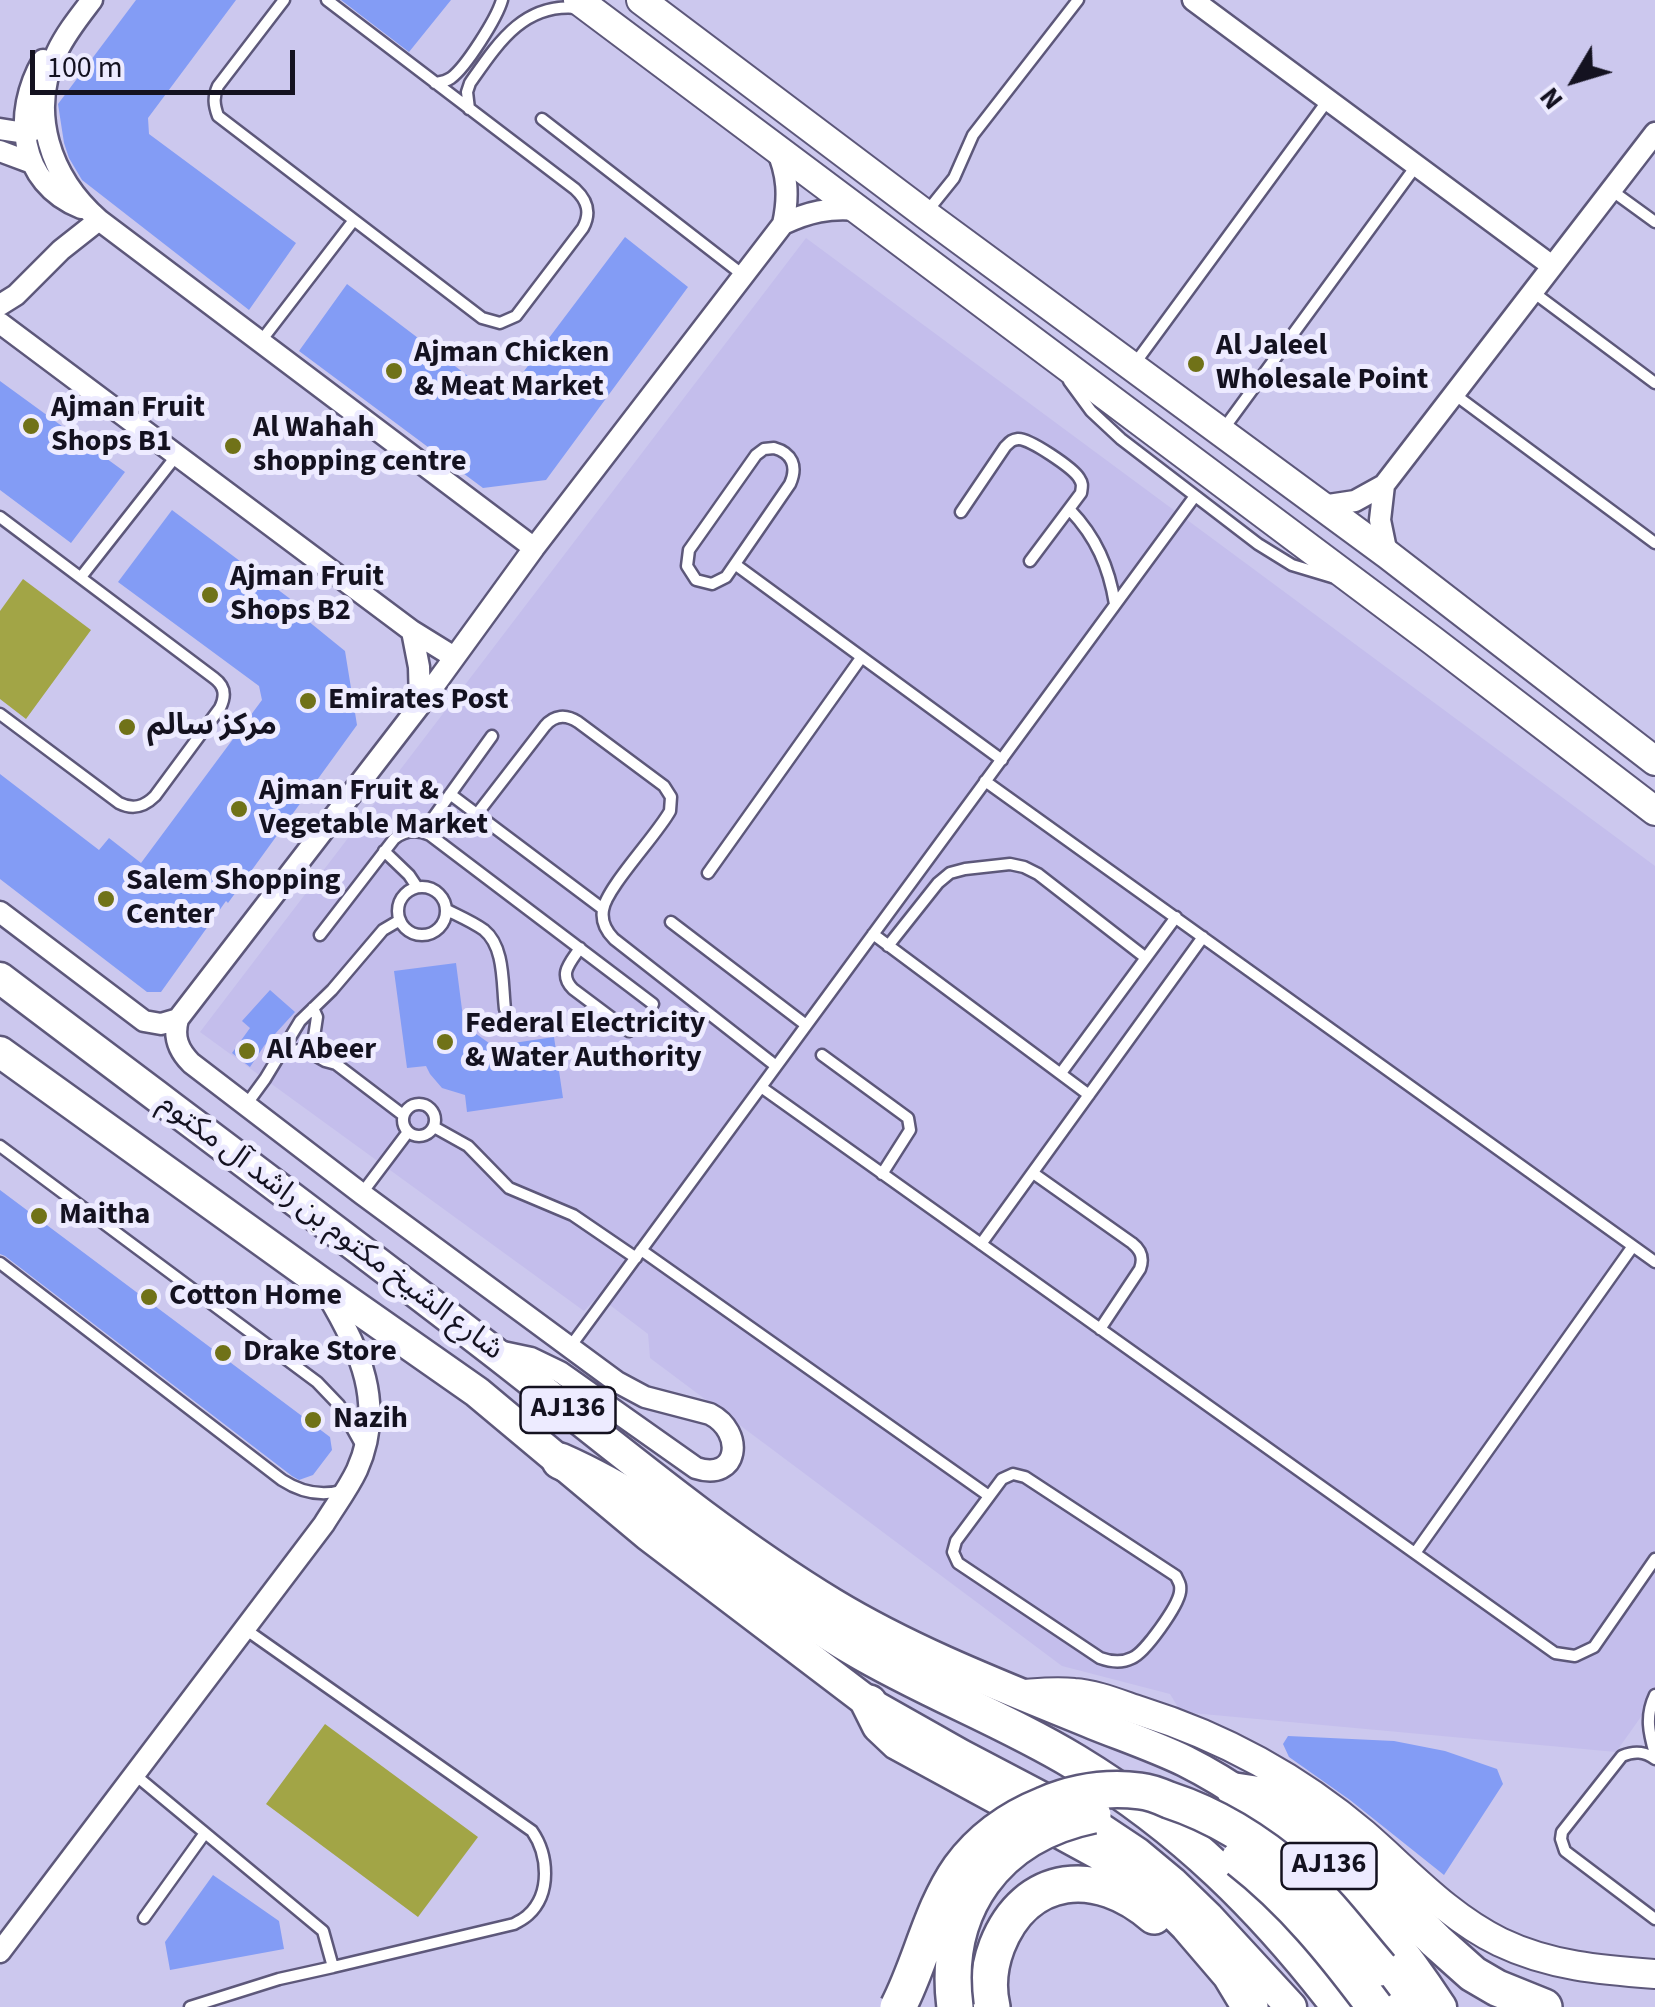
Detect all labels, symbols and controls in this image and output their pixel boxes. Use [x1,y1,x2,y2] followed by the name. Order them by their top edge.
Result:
[35,30,300,92] scale bar
[1525,30,1625,130] north arrow
[47,46,123,89] text: 100 m
[1530,79,1573,118] text: N
[1216,329,1428,400] place label: Al Jaleel Wholesale Point
[414,336,609,406] place label: Ajman Chicken & Meat Market
[1185,353,1207,375] marker: Al Jaleel Wholesale Point
[383,360,405,382] marker: Ajman Chicken & Meat Market
[51,391,205,462] place label: Ajman Fruit Shops B1
[253,411,466,482] place label: Al Wahah shopping centre
[20,415,42,437] marker: Ajman Fruit Shops B1
[222,435,244,457] marker: Al Wahah shopping centre
[230,560,384,630] place label: Ajman Fruit Shops B2
[199,584,221,606] marker: Ajman Fruit Shops B2
[328,683,508,719] place label: Emirates Post
[297,690,319,712] marker: Emirates Post
[147,709,277,745] place label: مركز سالم
[116,716,138,738] marker: مركز سالم
[259,774,488,844] place label: Ajman Fruit & Vegetable Market
[228,798,250,820] marker: Ajman Fruit & Vegetable Market
[126,864,341,934] place label: Salem Shopping Center
[95,888,117,910] marker: Salem Shopping Center
[465,1007,705,1078] place label: Federal Electricity & Water Authority
[434,1031,456,1053] marker: Federal Electricity & Water Authority
[267,1033,376,1069] place label: Al Abeer
[236,1040,258,1062] marker: Al Abeer
[151,1087,509,1369] street label: شارع الشيخ مكتوم بن راشد آل مكتوم
[59,1198,150,1234] place label: Maitha
[28,1205,50,1227] marker: Maitha
[169,1279,342,1315] place label: Cotton Home
[138,1286,160,1308] marker: Cotton Home
[243,1335,397,1371] place label: Drake Store
[212,1342,234,1364] marker: Drake Store
[520,1387,616,1433] road number: AJ136
[333,1402,408,1438] place label: Nazih
[302,1409,324,1431] marker: Nazih
[1282,1843,1376,1889] road number: AJ136

